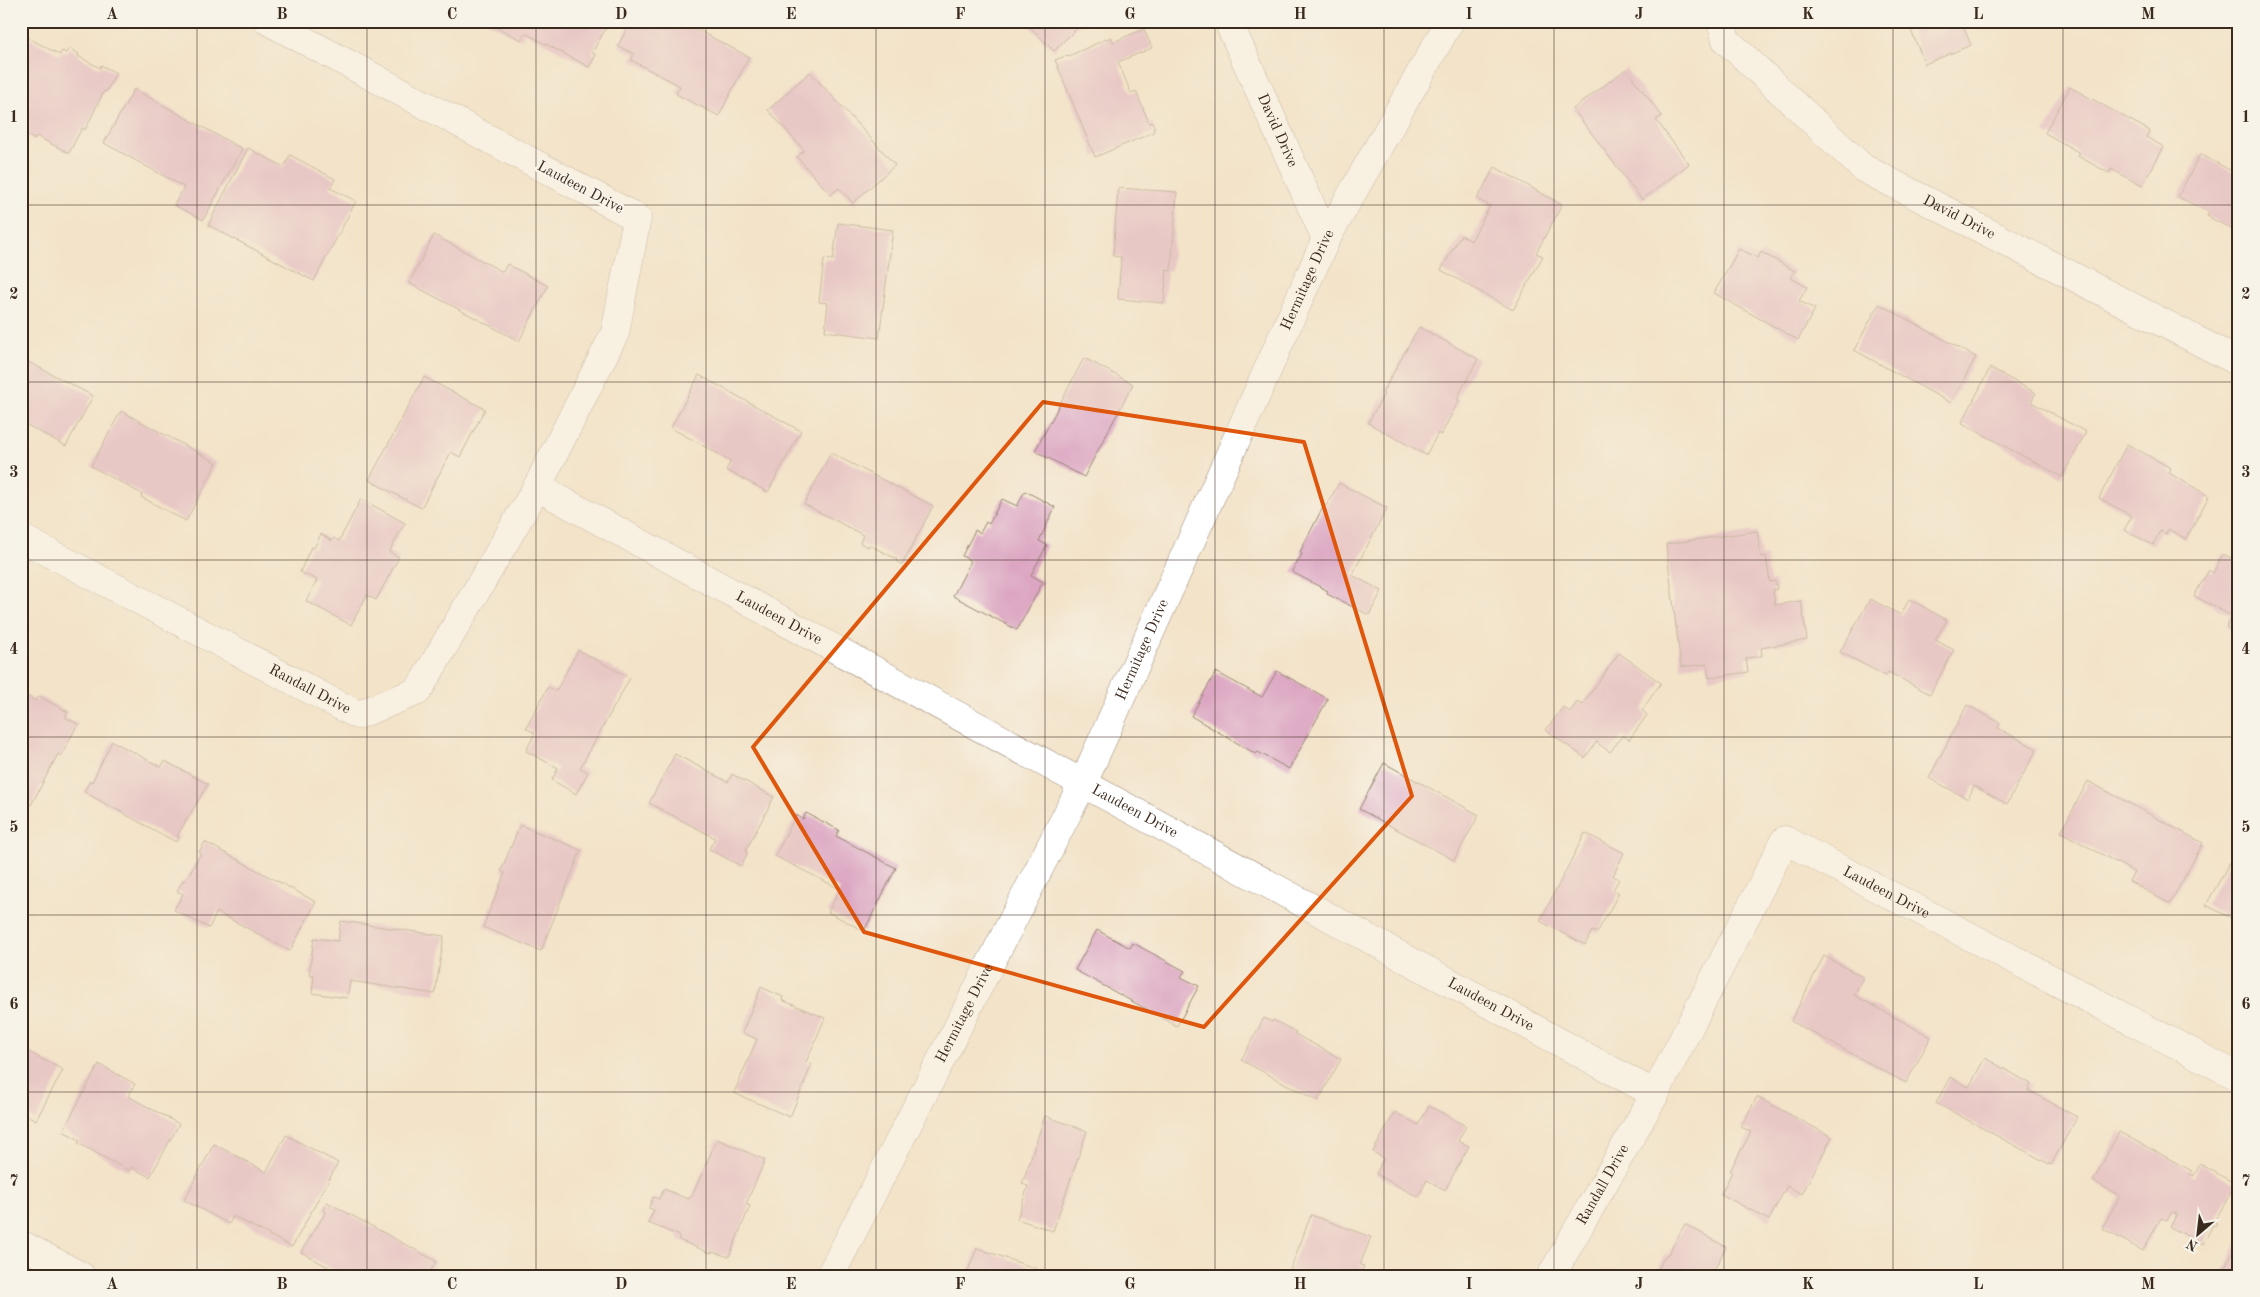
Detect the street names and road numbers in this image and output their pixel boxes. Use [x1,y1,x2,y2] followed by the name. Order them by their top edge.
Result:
[1254,91,1300,170] street label: David Drive
[534,159,626,217] street label: Laudeen Drive
[1920,193,1997,242] street label: David Drive
[1279,227,1337,333] street label: Hermitage Drive
[733,589,824,648] street label: Laudeen Drive
[1113,597,1172,703] street label: Hermitage Drive
[266,662,353,717] street label: Randall Drive
[1089,782,1180,841] street label: Laudeen Drive
[1840,864,1932,922] street label: Laudeen Drive
[933,962,996,1065] street label: Hermitage Drive
[1445,975,1536,1034] street label: Laudeen Drive
[1574,1142,1632,1228] street label: Randall Drive

